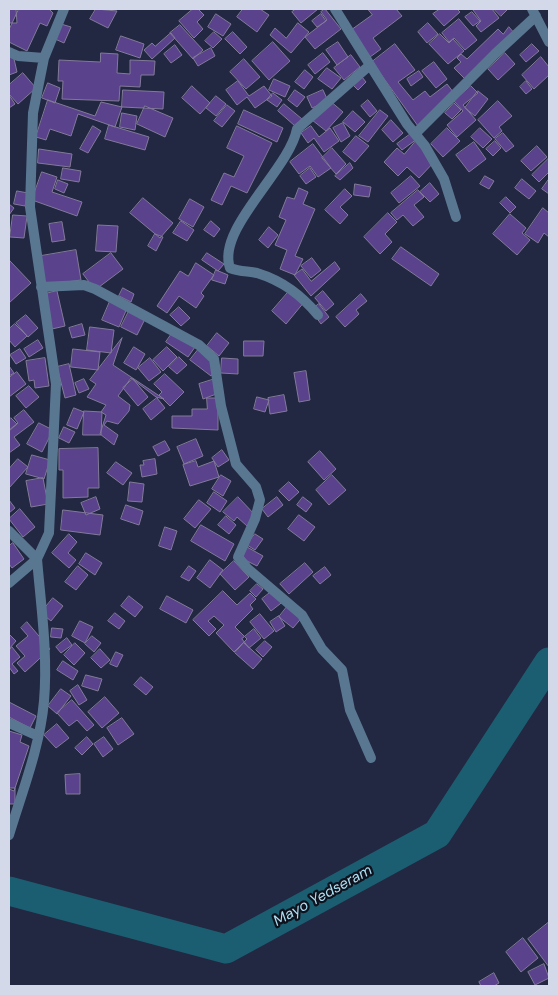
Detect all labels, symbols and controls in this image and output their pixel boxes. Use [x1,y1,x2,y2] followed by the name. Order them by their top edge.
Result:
[270,861,376,931] water label: Mayo Yedseram

